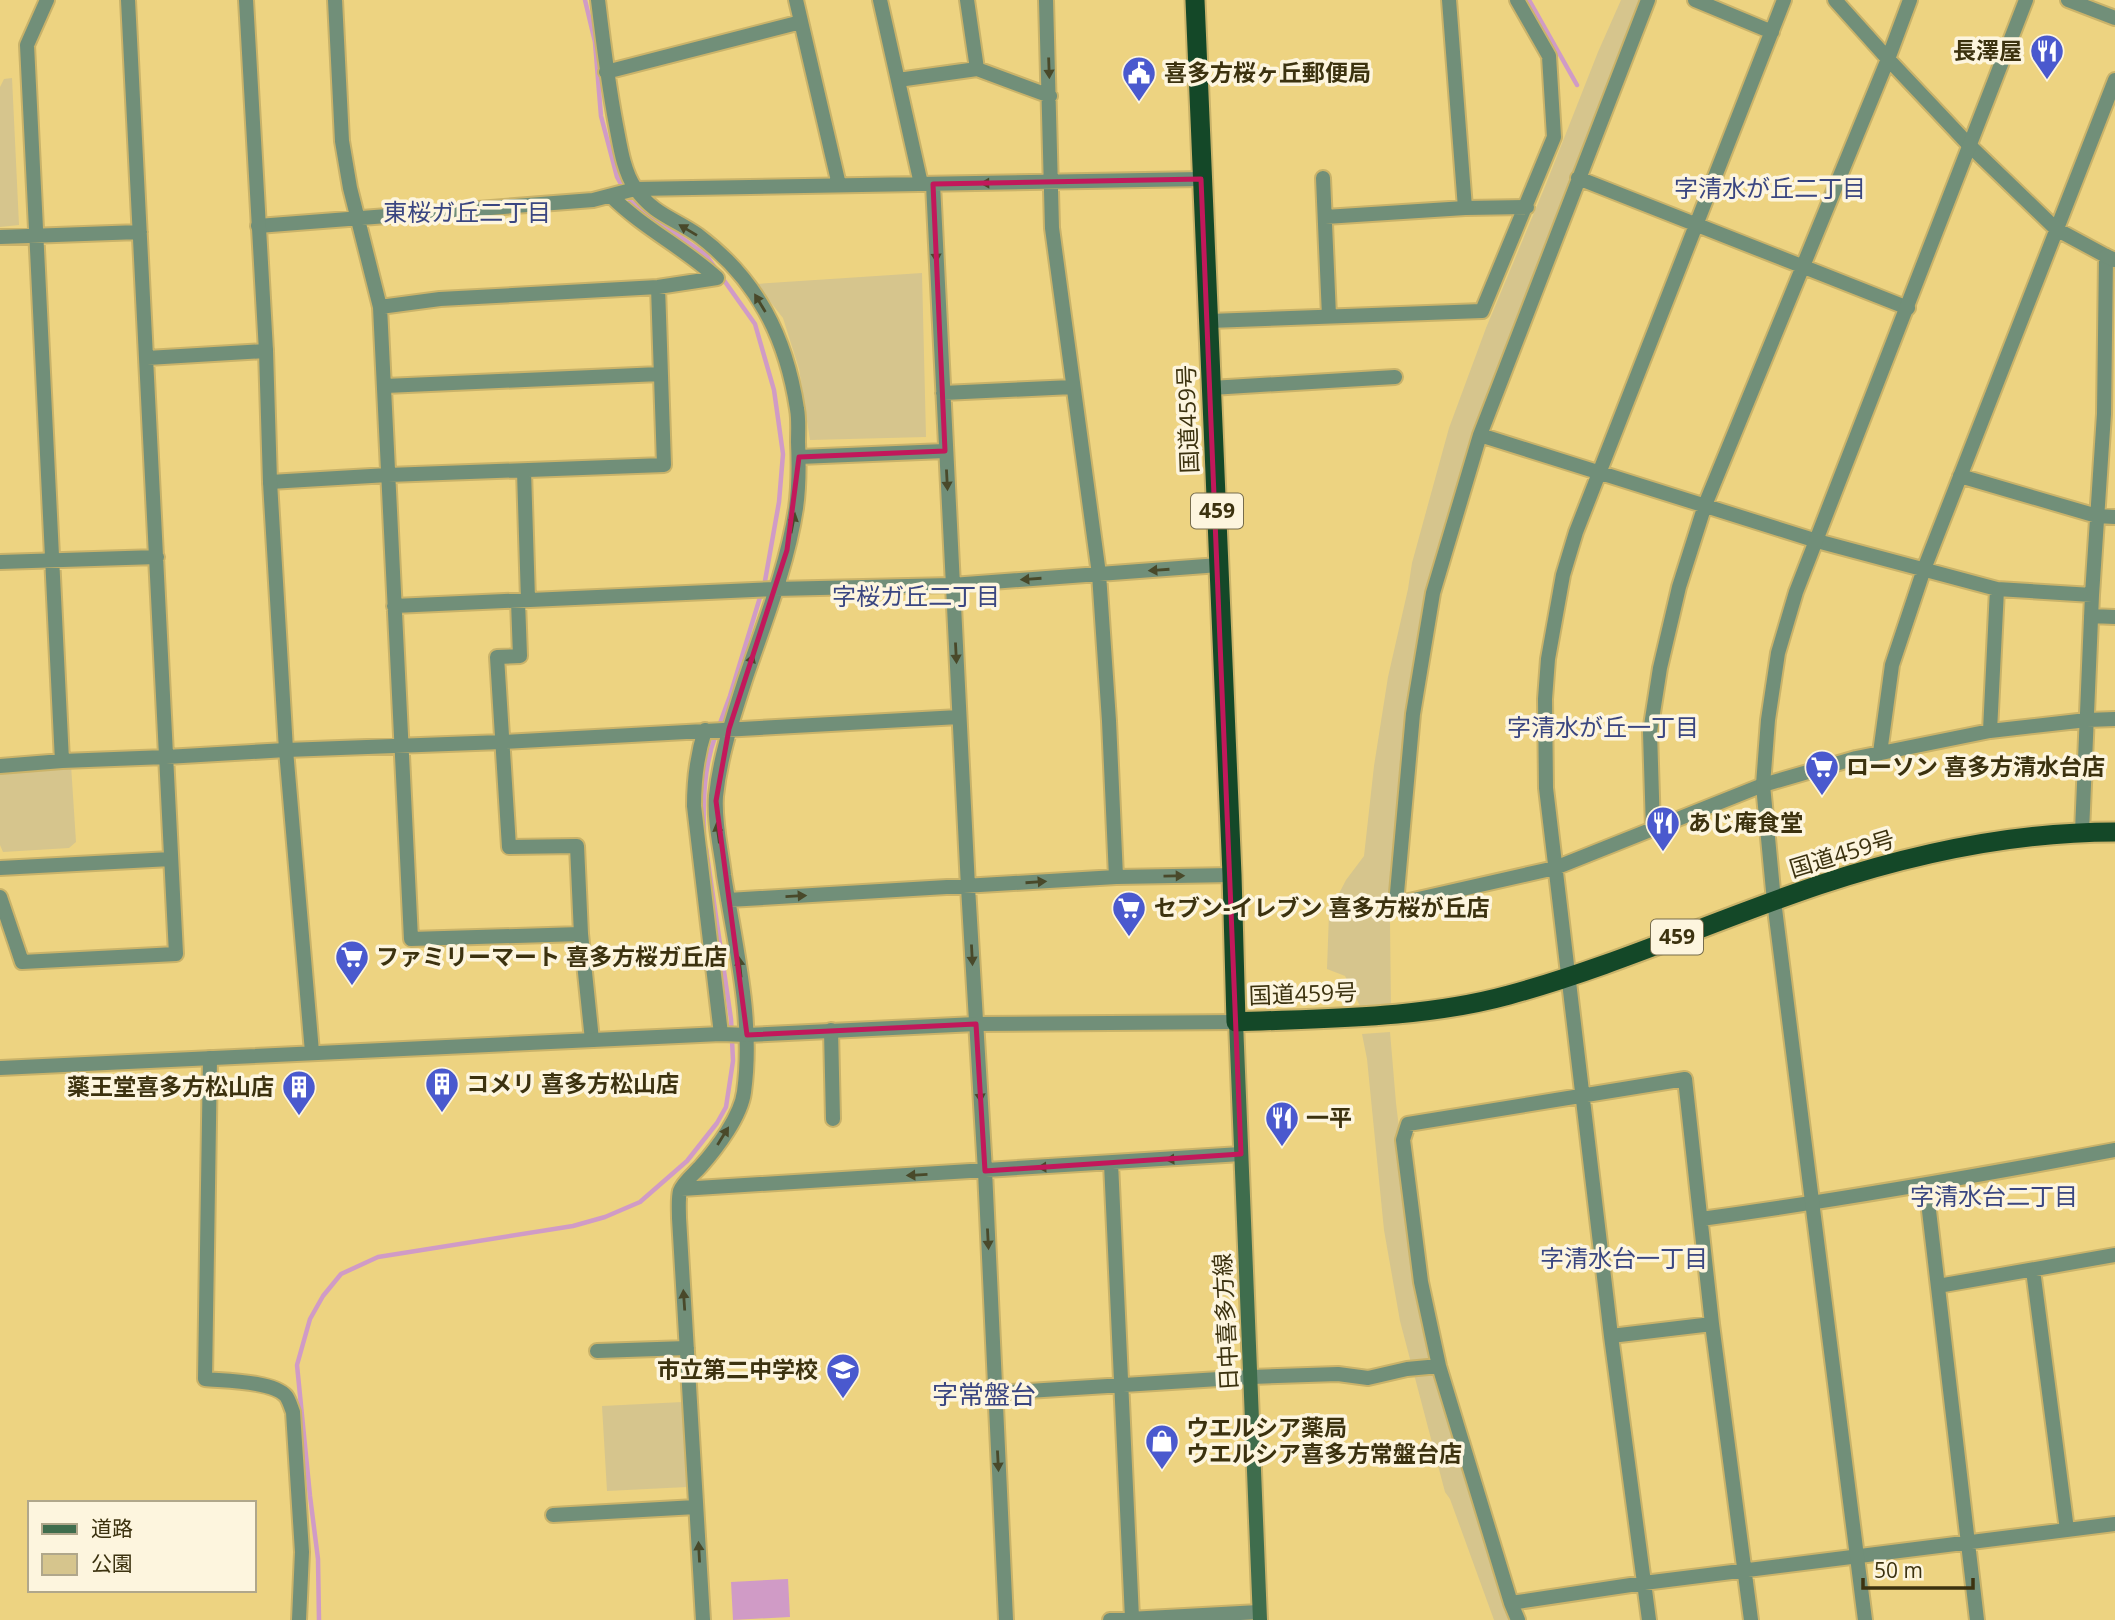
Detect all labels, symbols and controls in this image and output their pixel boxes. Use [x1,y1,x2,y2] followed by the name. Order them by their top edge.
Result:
[2028,32,2066,81] restaurant icon: 長澤屋
[1953,34,2022,66] place label: 長澤屋
[1120,54,1158,103] public building icon: 喜多方桜ヶ丘郵便局
[1164,56,1371,88] place label: 喜多方桜ヶ丘郵便局
[1043,57,1054,79] one-way arrow
[1674,171,1866,204] district label: 字清水が丘二丁目
[980,177,1002,189] one-way arrow
[383,195,551,228] district label: 東桜ガ丘二丁目
[679,224,698,236] one-way arrow
[931,242,942,264] one-way arrow
[754,294,767,313] one-way arrow
[1169,364,1205,474] street label: 国道459号
[941,469,952,491] one-way arrow
[1191,494,1243,528] road number: 459
[787,512,798,534] one-way arrow
[1148,564,1170,575] one-way arrow
[1019,574,1041,585] one-way arrow
[832,579,1000,612] district label: 字桜ガ丘二丁目
[950,642,961,664] one-way arrow
[746,653,756,674] one-way arrow
[1507,710,1699,743] district label: 字清水が丘一丁目
[1803,748,1841,797] supermarket icon: ローソン 喜多方清水台店
[1846,750,2105,782] place label: ローソン 喜多方清水台店
[1644,804,1682,853] restaurant icon: あじ庵食堂
[1688,806,1803,838] place label: あじ庵食堂
[712,821,723,843] one-way arrow
[1785,822,1898,884] street label: 国道459号
[1163,870,1185,882] one-way arrow
[1025,877,1047,888] one-way arrow
[1110,889,1148,938] supermarket icon: セブン-イレブン 喜多方桜が丘店
[786,891,808,902] one-way arrow
[1154,891,1489,923] place label: セブン-イレブン 喜多方桜が丘店
[1651,920,1703,954] road number: 459
[333,938,371,987] supermarket icon: ファミリーマート 喜多方桜ガ丘店
[376,940,727,972] place label: ファミリーマート 喜多方桜ガ丘店
[966,944,977,966] one-way arrow
[734,956,745,978] one-way arrow
[1248,975,1358,1011] street label: 国道459号
[423,1065,461,1114] building icon: コメリ 喜多方松山店
[466,1067,679,1099] place label: コメリ 喜多方松山店
[280,1068,318,1117] building icon: 薬王堂喜多方松山店
[67,1070,274,1102] place label: 薬王堂喜多方松山店
[975,1081,986,1103] one-way arrow
[1263,1099,1301,1148] restaurant icon: 一平
[1306,1101,1352,1133] place label: 一平
[717,1126,730,1146] one-way arrow
[1165,1153,1187,1164] one-way arrow
[1037,1162,1059,1173] one-way arrow
[906,1170,928,1181] one-way arrow
[1910,1179,2078,1212] district label: 字清水台二丁目
[983,1228,994,1250] one-way arrow
[1540,1241,1708,1274] district label: 字清水台一丁目
[1205,1252,1245,1392] street label: 日中喜多方線
[678,1289,689,1311] one-way arrow
[824,1351,862,1400] school or university icon: 市立第二中学校
[657,1353,818,1385] place label: 市立第二中学校
[932,1376,1036,1412] district label: 字常盤台
[1186,1411,1462,1469] place label: ウエルシア薬局 ウエルシア喜多方常盤台店
[1143,1422,1181,1471] shop icon: ウエルシア薬局 ウエルシア喜多方常盤台店
[993,1450,1004,1472] one-way arrow
[28,1501,256,1592] legend
[91,1514,133,1542] text: 道路
[693,1541,704,1563] one-way arrow
[1863,1546,1973,1590] scale bar
[91,1549,133,1577] text: 公園
[1874,1556,1923,1584] text: 50 m

